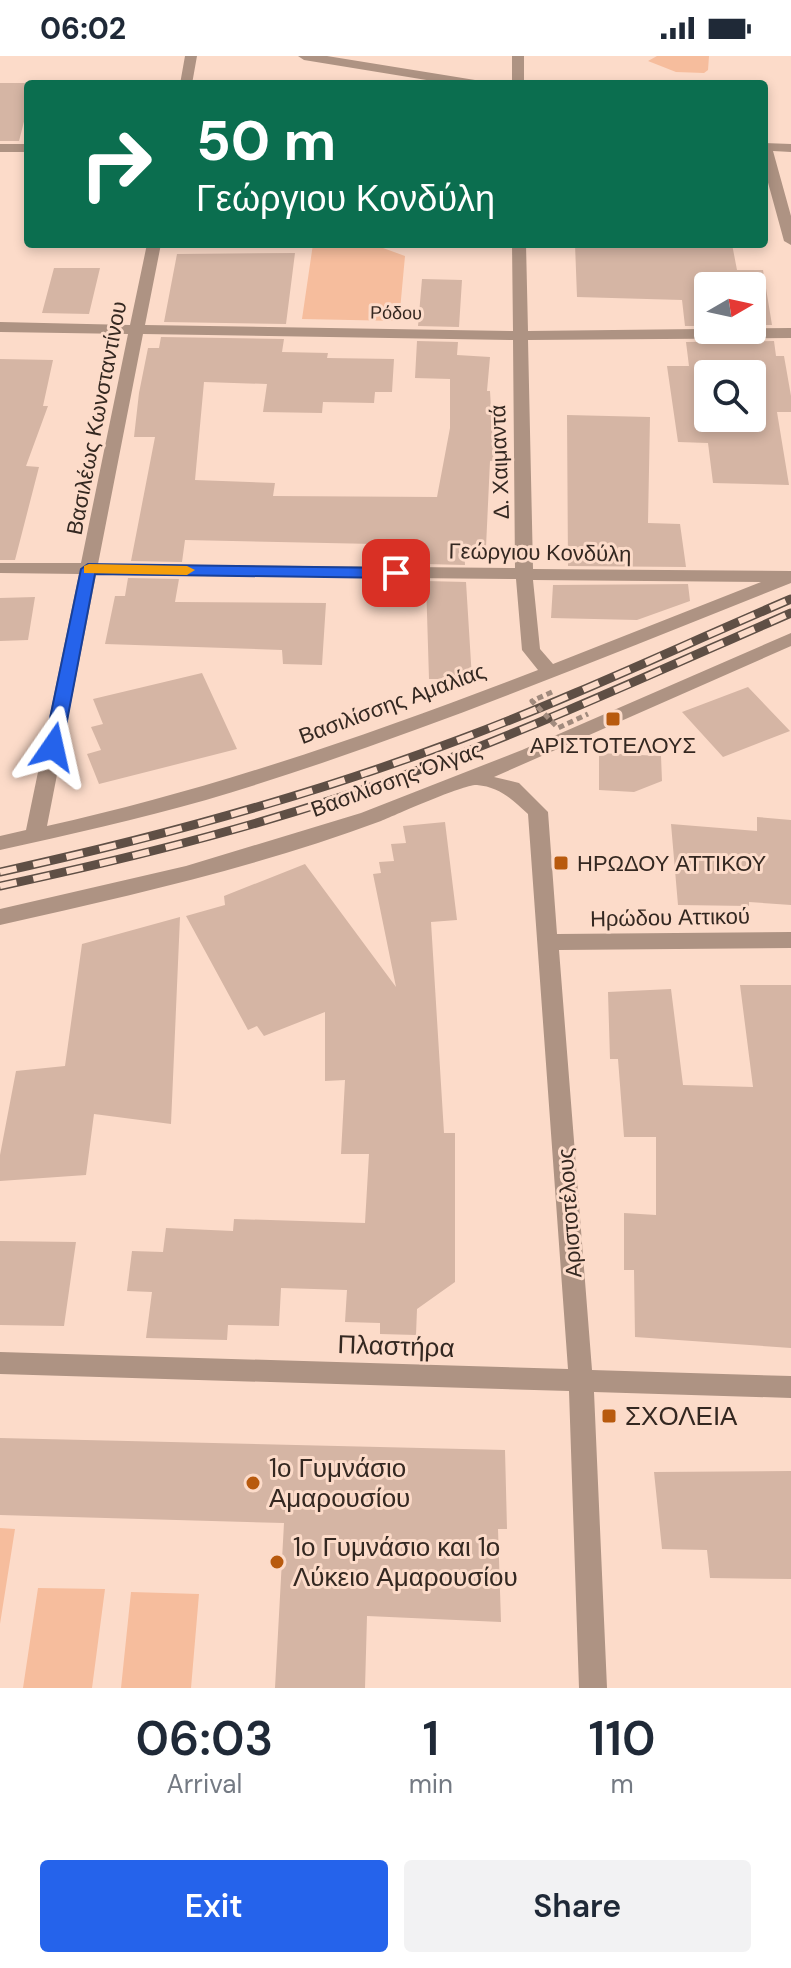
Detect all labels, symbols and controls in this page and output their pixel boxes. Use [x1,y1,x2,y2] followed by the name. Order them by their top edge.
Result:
[40,9,126,48] text: 06:02
[196,104,336,177] text: 50 m
[64,112,168,216] icon: right
[196,175,495,222] text: Γεώργιου Κονδύλη
[694,272,766,344] north arrow
[694,272,766,432] map controls
[60,299,133,537] street label: Βασιλέως Κωνσταντίνου
[370,301,422,325] street label: Ρόδου
[694,360,766,432] button: search
[483,404,516,520] street label: Δ. Χαιμαντά
[448,536,632,569] street label: Γεώργιου Κονδύλη
[362,539,430,607] pin
[374,551,418,595] icon: arrive
[295,656,490,751] street label: Βασιλίσσης Αμαλίας
[11,705,95,789] position arrow
[604,710,622,728] marker: ΑΡΙΣΤΟΤΕΛΟΥΣ
[530,731,696,760] place label: ΑΡΙΣΤΟΤΕΛΟΥΣ
[307,735,486,824] street label: Βασιλίσσης Όλγας
[577,849,767,878] place label: ΗΡΩΔΟΥ ΑΤΤΙΚΟΥ
[552,854,570,872] marker: ΗΡΩΔΟΥ ΑΤΤΙΚΟΥ
[590,902,750,933] street label: Ηρώδου Αττικού
[550,1147,588,1279] street label: Αριστοτέλους
[337,1327,455,1365] street label: Πλαστήρα
[625,1399,738,1433] place label: ΣΧΟΛΕΙΑ
[600,1407,618,1425] marker: ΣΧΟΛΕΙΑ
[269,1451,410,1515] place label: 1ο Γυμνάσιο Αμαρουσίου
[244,1474,262,1492] marker: 1ο Γυμνάσιο Αμαρουσίου
[293,1530,518,1594] place label: 1ο Γυμνάσιο και 1ο Λύκειο Αμαρουσίου
[268,1553,286,1571] marker: 1ο Γυμνάσιο και 1ο Λύκειο Αμαρουσίου
[136,1707,273,1770] text: 06:03
[422,1707,439,1770] text: 1
[589,1707,655,1770] text: 110
[166,1767,242,1801] text: Arrival
[409,1767,453,1801] text: min
[610,1767,634,1801] text: m
[40,1860,388,1952] button: Exit
[404,1860,751,1952] button: Share

